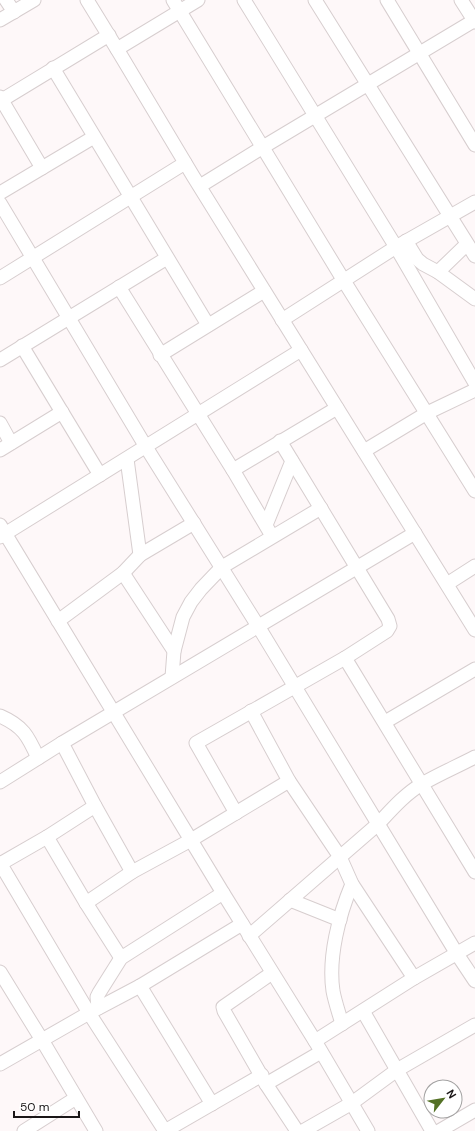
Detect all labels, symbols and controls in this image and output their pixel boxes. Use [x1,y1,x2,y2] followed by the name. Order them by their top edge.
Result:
[423,1079,463,1119] north arrow
[444,1087,460,1101] text: N
[14,1093,79,1119] scale bar
[20,1099,49,1115] text: 50 m

